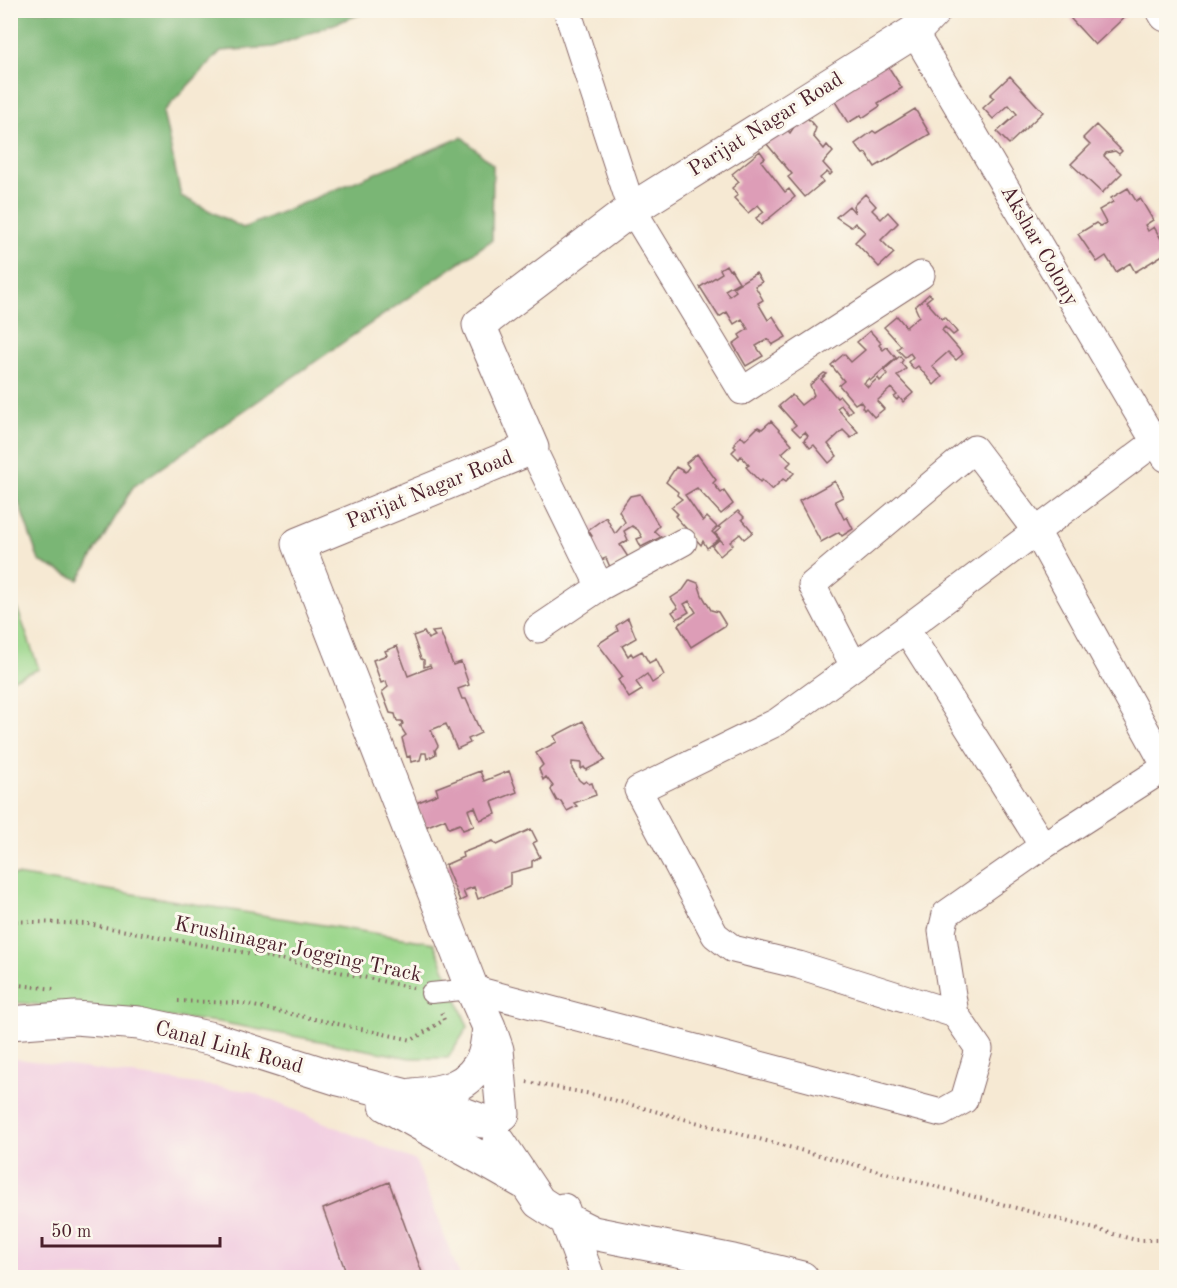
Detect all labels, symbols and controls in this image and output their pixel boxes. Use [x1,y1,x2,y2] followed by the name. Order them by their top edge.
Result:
[685,69,847,181] street label: Parijat Nagar Road
[996,182,1082,310] street label: Akshar Colony
[344,447,516,533] street label: Parijat Nagar Road
[172,913,424,987] street label: Krushinagar Jogging Track
[153,1018,305,1078] street label: Canal Link Road
[42,1210,220,1248] scale bar
[51,1223,91,1241] text: 50 m

